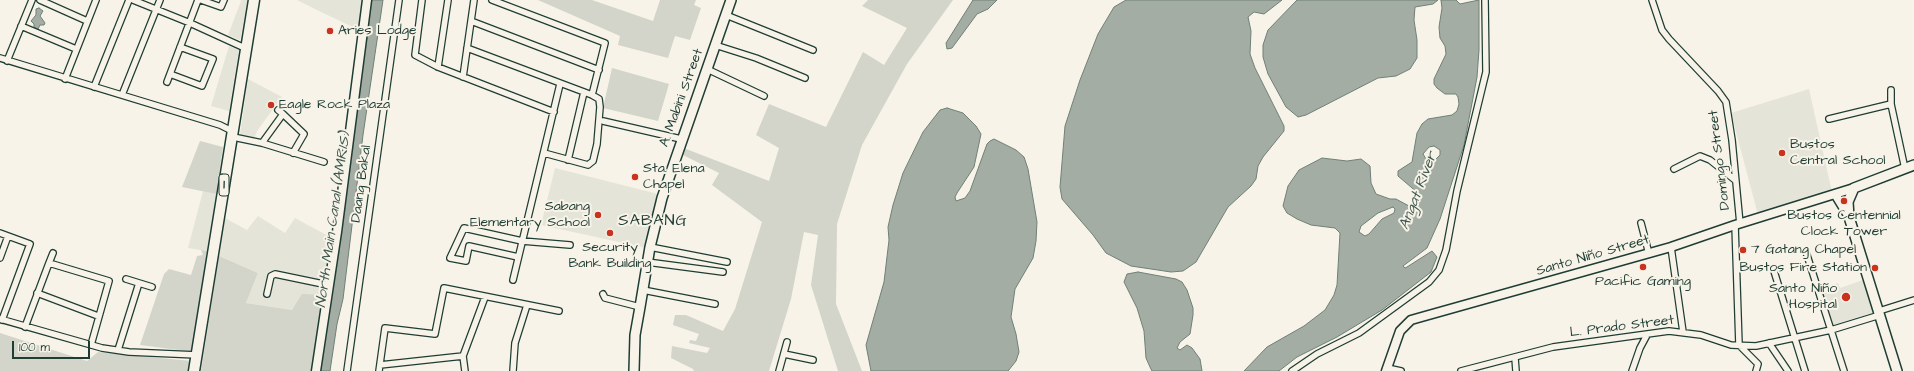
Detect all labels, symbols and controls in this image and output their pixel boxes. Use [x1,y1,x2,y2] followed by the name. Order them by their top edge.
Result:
[338,23,417,39] place label: Aries Lodge
[325,26,335,36] marker: Aries Lodge
[656,47,708,149] street label: A. Mabini Street
[279,97,390,113] place label: Eagle Rock Plaza
[266,100,276,110] marker: Eagle Rock Plaza
[1706,109,1734,211] street label: Domingo Street
[313,131,355,309] water label: North Main Canal (AMRIS)
[1790,137,1886,170] place label: Bustos Central School
[348,144,376,224] street label: Daang Bakal
[1777,148,1787,158] marker: Bustos Central School
[1396,150,1442,232] water label: Angat River
[643,161,705,194] place label: Sta. Elena Chapel
[630,172,640,182] marker: Sta. Elena Chapel
[219,174,229,196] road number: 1
[1839,196,1849,206] marker: Bustos Centennial Clock Tower
[470,199,590,232] place label: Sabang Elementary School
[1787,208,1901,240] place label: Bustos Centennial Clock Tower
[593,210,603,220] marker: Sabang Elementary School
[618,212,688,232] district label: SABANG
[605,228,615,238] marker: Security Bank Building
[1535,232,1651,280] street label: Santo Niño Street
[568,240,652,272] place label: Security Bank Building
[1751,242,1856,258] place label: 7 Gatang Chapel
[1738,245,1748,255] marker: 7 Gatang Chapel
[1740,260,1867,276] place label: Bustos Fire Station
[1638,262,1648,272] marker: Pacific Gaming
[1870,263,1880,273] marker: Bustos Fire Station
[1595,274,1691,290] place label: Pacific Gaming
[1769,281,1837,314] place label: Santo Niño Hospital
[1840,291,1852,303] marker: Santo Niño Hospital
[1569,312,1675,342] street label: L. Prado Street
[14,333,92,359] scale bar
[19,339,50,356] text: 100 m

